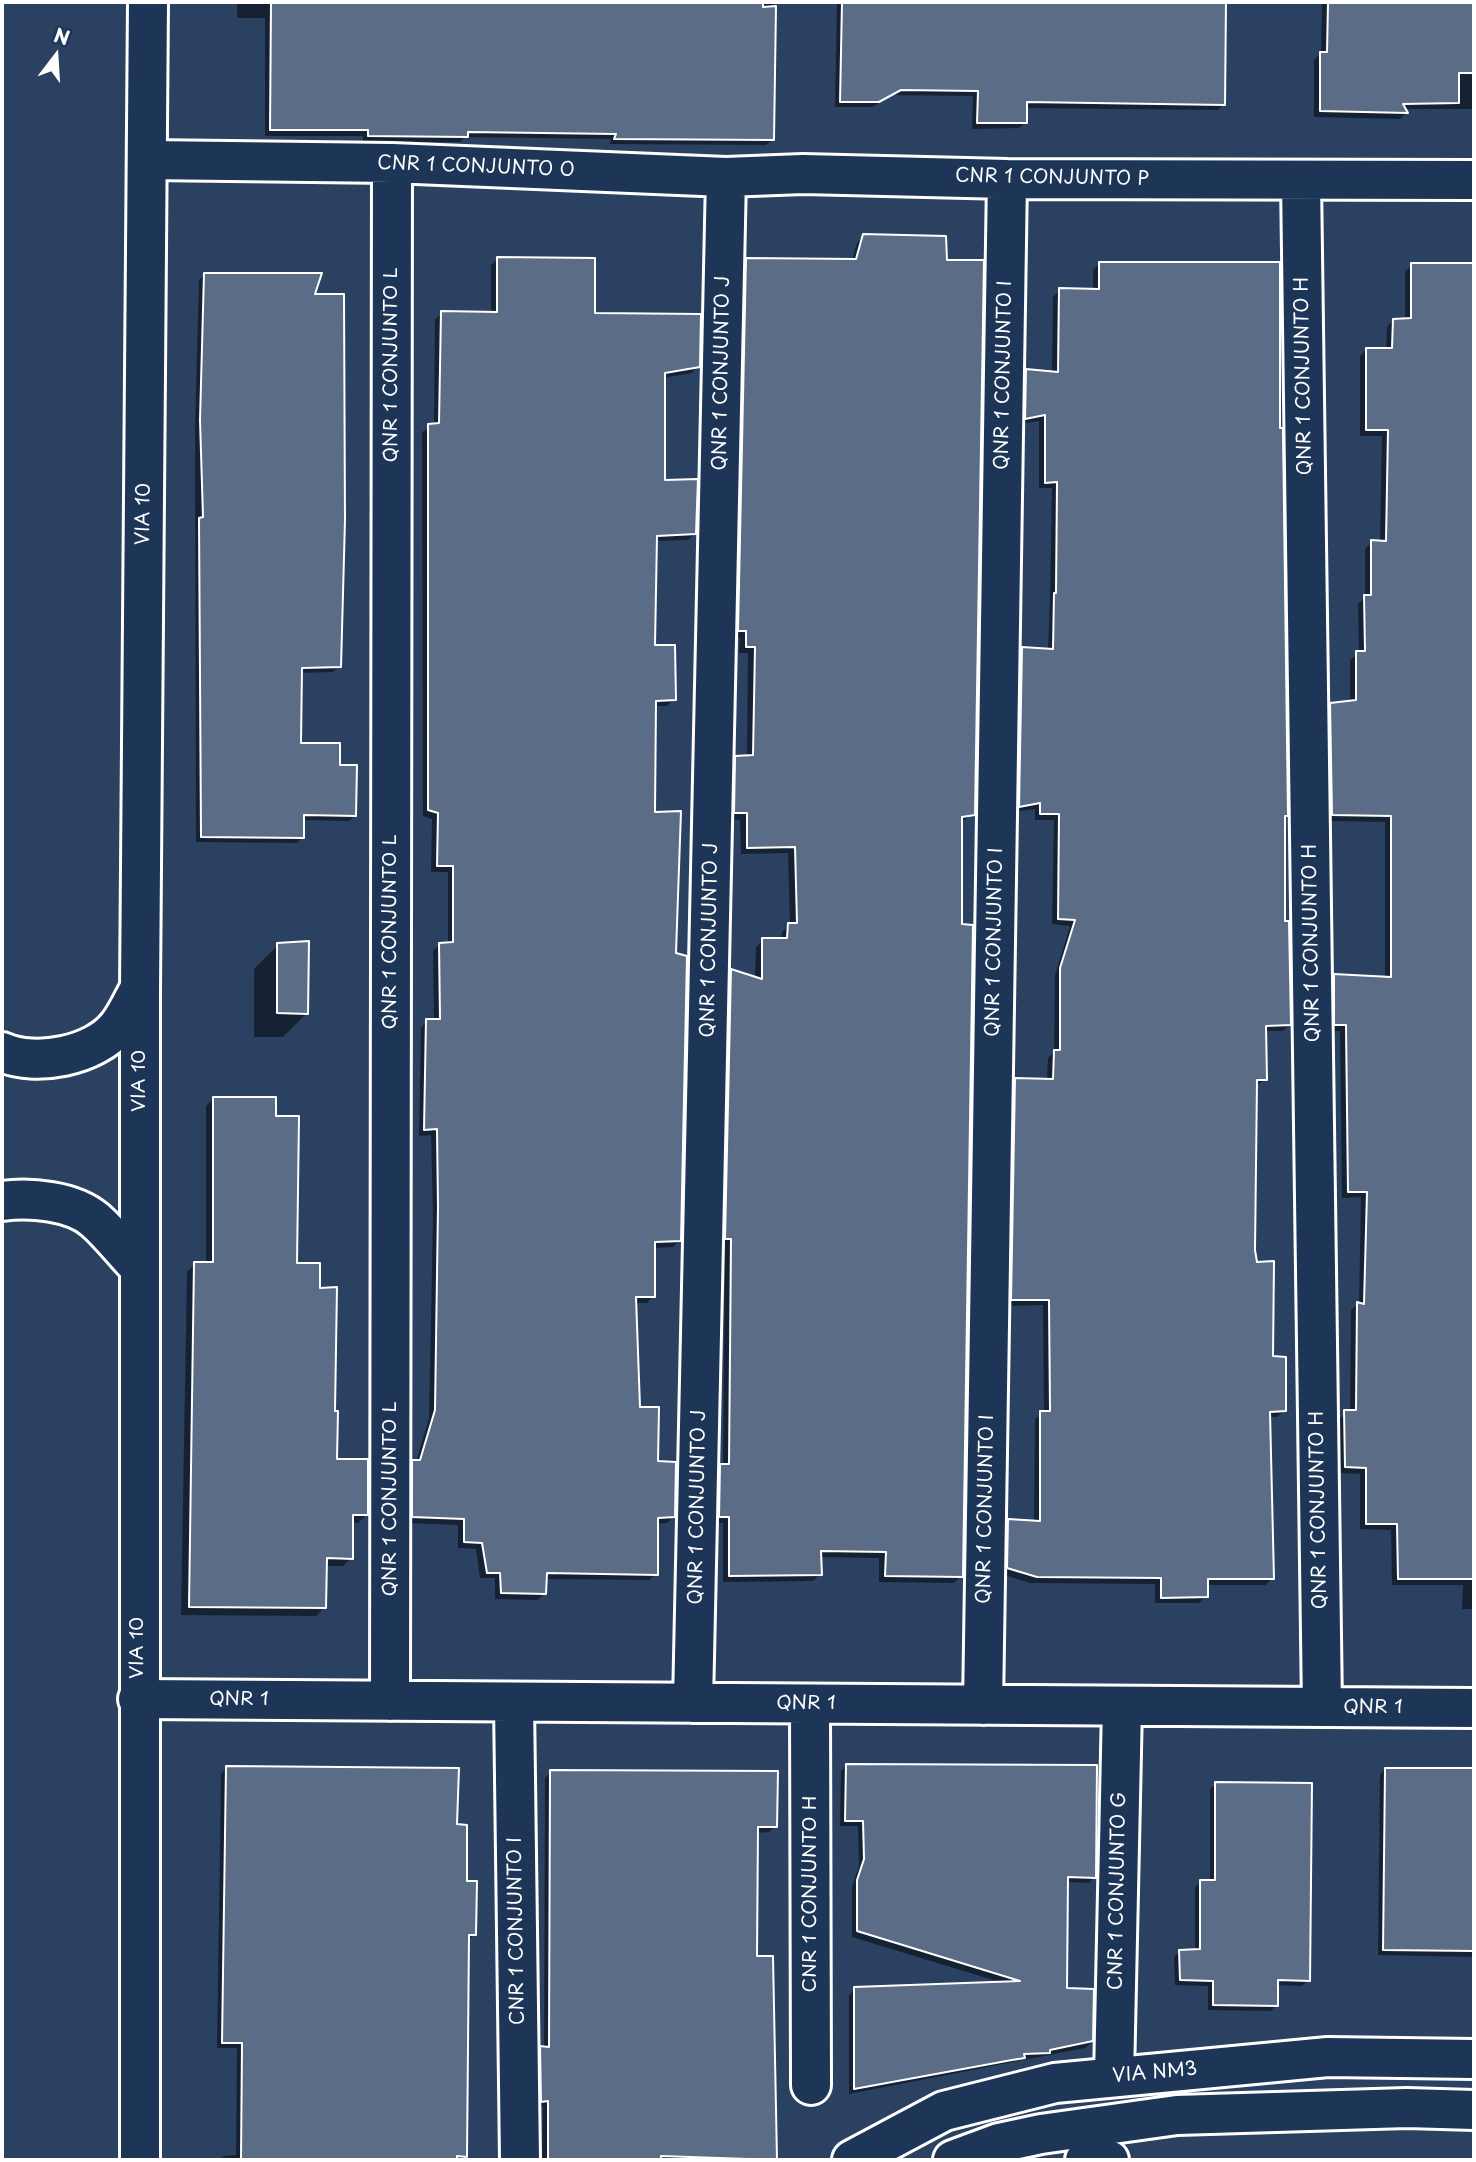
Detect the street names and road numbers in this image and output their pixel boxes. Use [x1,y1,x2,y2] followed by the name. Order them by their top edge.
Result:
[377,152,575,182] street label: CNR 1 CONJUNTO O
[955,165,1149,191] street label: CNR 1 CONJUNTO P
[381,268,403,462] street label: QNR 1 CONJUNTO L
[709,275,735,471] street label: QNR 1 CONJUNTO J
[1291,277,1317,475] street label: QNR 1 CONJUNTO H
[991,280,1017,470] street label: QNR 1 CONJUNTO I
[132,483,156,545] street label: VIA 10
[380,835,402,1029] street label: QNR 1 CONJUNTO L
[697,842,723,1038] street label: QNR 1 CONJUNTO J
[1299,844,1325,1042] street label: QNR 1 CONJUNTO H
[982,847,1008,1037] street label: QNR 1 CONJUNTO I
[129,1050,151,1112] street label: VIA 10
[380,1402,402,1596] street label: QNR 1 CONJUNTO L
[685,1409,711,1605] street label: QNR 1 CONJUNTO J
[1306,1411,1332,1609] street label: QNR 1 CONJUNTO H
[973,1414,999,1604] street label: QNR 1 CONJUNTO I
[127,1617,149,1679] street label: VIA 10
[209,1689,269,1711] street label: QNR 1
[776,1693,836,1715] street label: QNR 1
[1343,1697,1403,1719] street label: QNR 1
[1105,1792,1131,1990] street label: CNR 1 CONJUNTO G
[800,1795,822,1993] street label: CNR 1 CONJUNTO H
[504,1837,530,2025] street label: CNR 1 CONJUNTO I
[1112,2058,1198,2088] street label: VIA NM3

